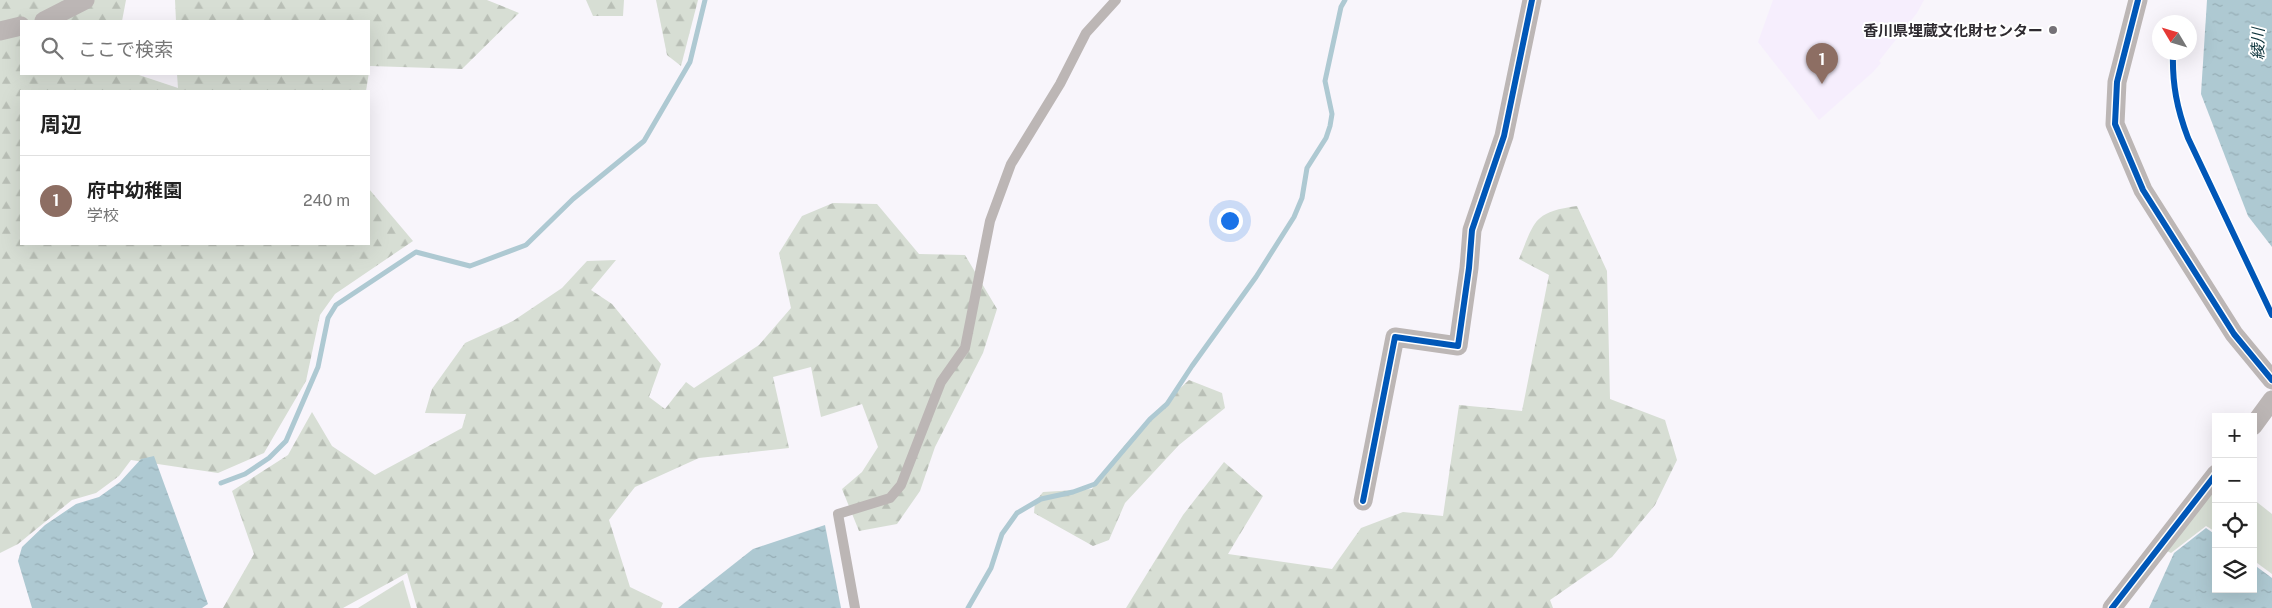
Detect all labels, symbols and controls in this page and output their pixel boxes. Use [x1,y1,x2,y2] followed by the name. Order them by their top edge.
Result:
[2152,15,2197,60] north arrow
[20,20,370,75] search box
[1863,22,2043,39] place label: 香川県埋蔵文化財センター
[2047,24,2059,36] marker: 香川県埋蔵文化財センター
[2248,26,2268,60] water label: 綾川
[38,34,66,62] icon: search
[78,38,173,60] text: ここで検索
[1806,43,1838,84] pin: 1
[40,112,82,137] text: 周辺
[87,179,182,201] text: 府中幼稚園
[53,191,59,210] text: 1
[303,191,350,210] text: 240 m
[87,206,119,225] text: 学校
[1217,208,1243,234] your location
[2212,413,2257,593] map controls
[2212,413,2257,458] button: +
[2212,458,2257,503] button: −
[2212,503,2257,548] button: locate
[2212,548,2257,593] button: layers

